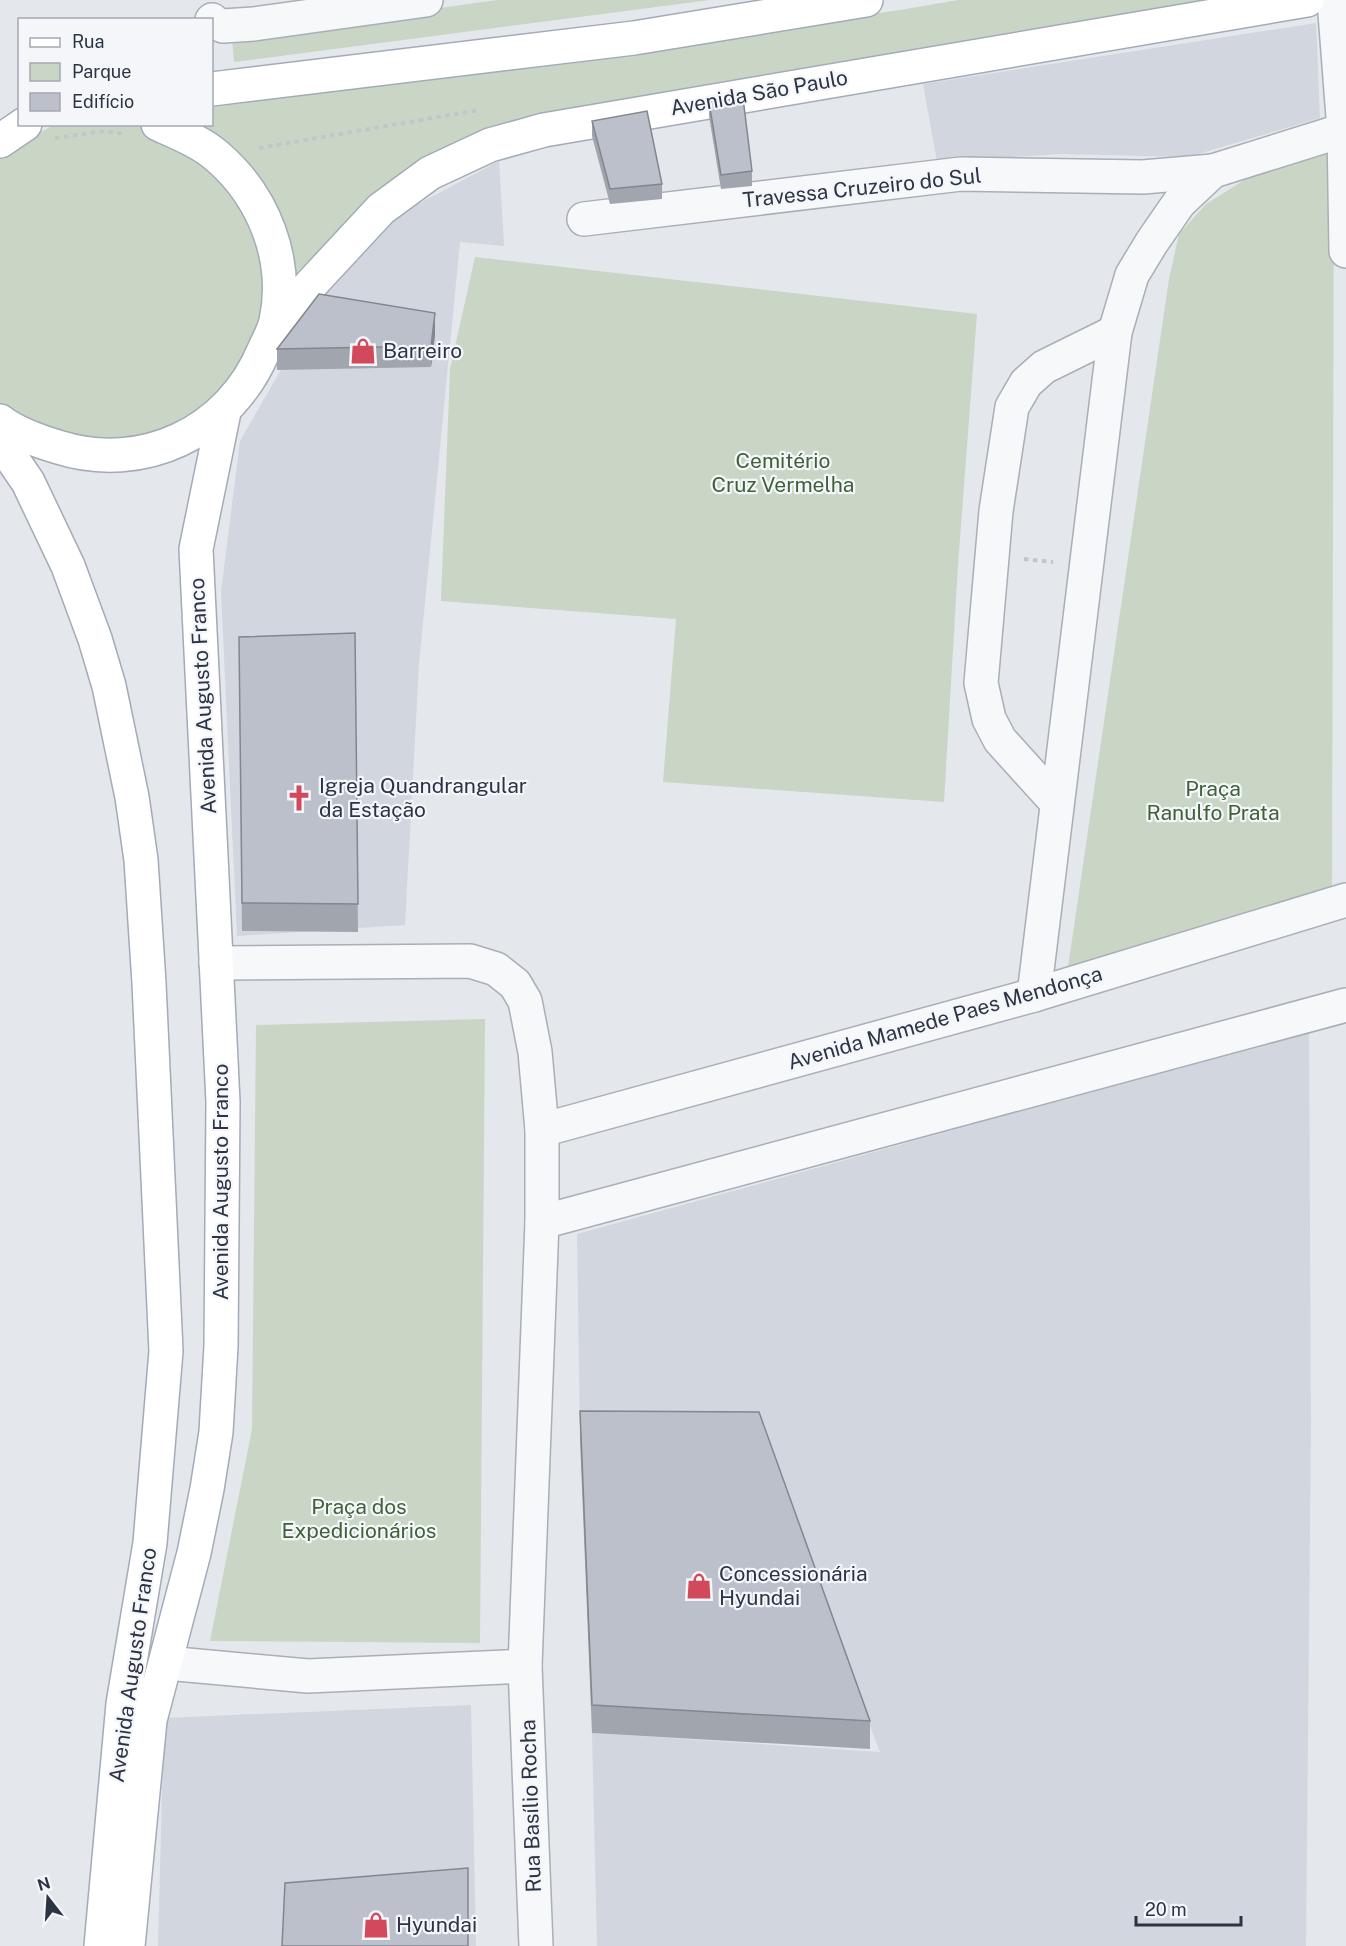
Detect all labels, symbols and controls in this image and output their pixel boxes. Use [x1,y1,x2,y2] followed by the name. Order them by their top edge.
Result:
[18,18,213,126] legend
[72,31,104,52] text: Rua
[72,61,132,82] text: Parque
[668,65,850,120] street label: Avenida São Paulo
[72,91,134,112] text: Edifício
[741,163,983,212] street label: Travessa Cruzeiro do Sul
[348,336,378,366] shop icon: Barreiro
[383,338,462,363] place label: Barreiro
[712,448,854,497] park label: Cemitério Cruz Vermelha
[184,577,221,815] street label: Avenida Augusto Franco
[319,773,527,822] place label: Igreja Quandrangular da Estação
[1146,776,1280,825] park label: Praça Ranulfo Prata
[284,783,314,813] church icon: Igreja Quandrangular da Estação
[785,961,1105,1074] street label: Avenida Mamede Paes Mendonça
[208,1064,233,1300] street label: Avenida Augusto Franco
[282,1494,436,1543] park label: Praça dos Expedicionários
[104,1546,161,1784] street label: Avenida Augusto Franco
[719,1561,868,1610] place label: Concessionária Hyundai
[684,1571,714,1601] shop icon: Concessionária Hyundai
[515,1719,546,1893] street label: Rua Basílio Rocha
[18,1868,78,1928] north arrow
[35,1873,53,1895] text: N
[1136,1889,1241,1927] scale bar
[1145,1899,1187,1920] text: 20 m
[361,1910,391,1940] shop icon: Hyundai
[396,1912,477,1937] place label: Hyundai

